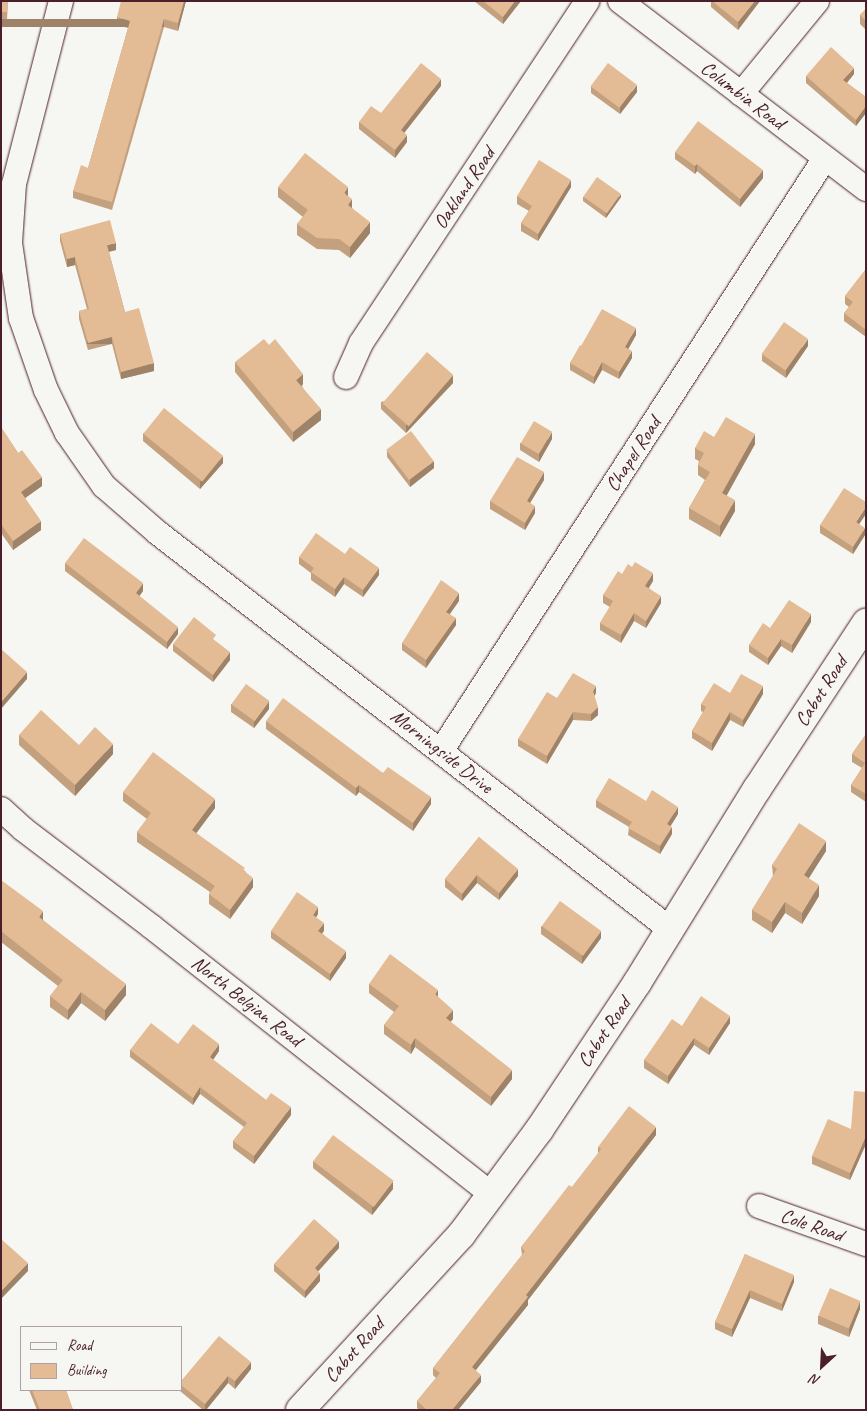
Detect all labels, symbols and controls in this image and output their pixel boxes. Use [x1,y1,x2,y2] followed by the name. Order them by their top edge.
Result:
[696,56,790,134] street label: Columbia Road
[428,143,500,233] street label: Oakland Road
[600,413,666,495] street label: Chapel Road
[789,651,853,731] street label: Cabot Road
[386,704,498,798] street label: Morningside Drive
[187,950,307,1052] street label: North Belgian Road
[572,993,636,1071] street label: Cabot Road
[778,1203,846,1247] street label: Cole Road
[319,1313,389,1387] street label: Cabot Road
[20,1326,182,1391] legend
[67,1336,92,1355] text: Road
[797,1341,847,1391] north arrow
[67,1361,106,1380] text: Building
[808,1371,823,1390] text: N

